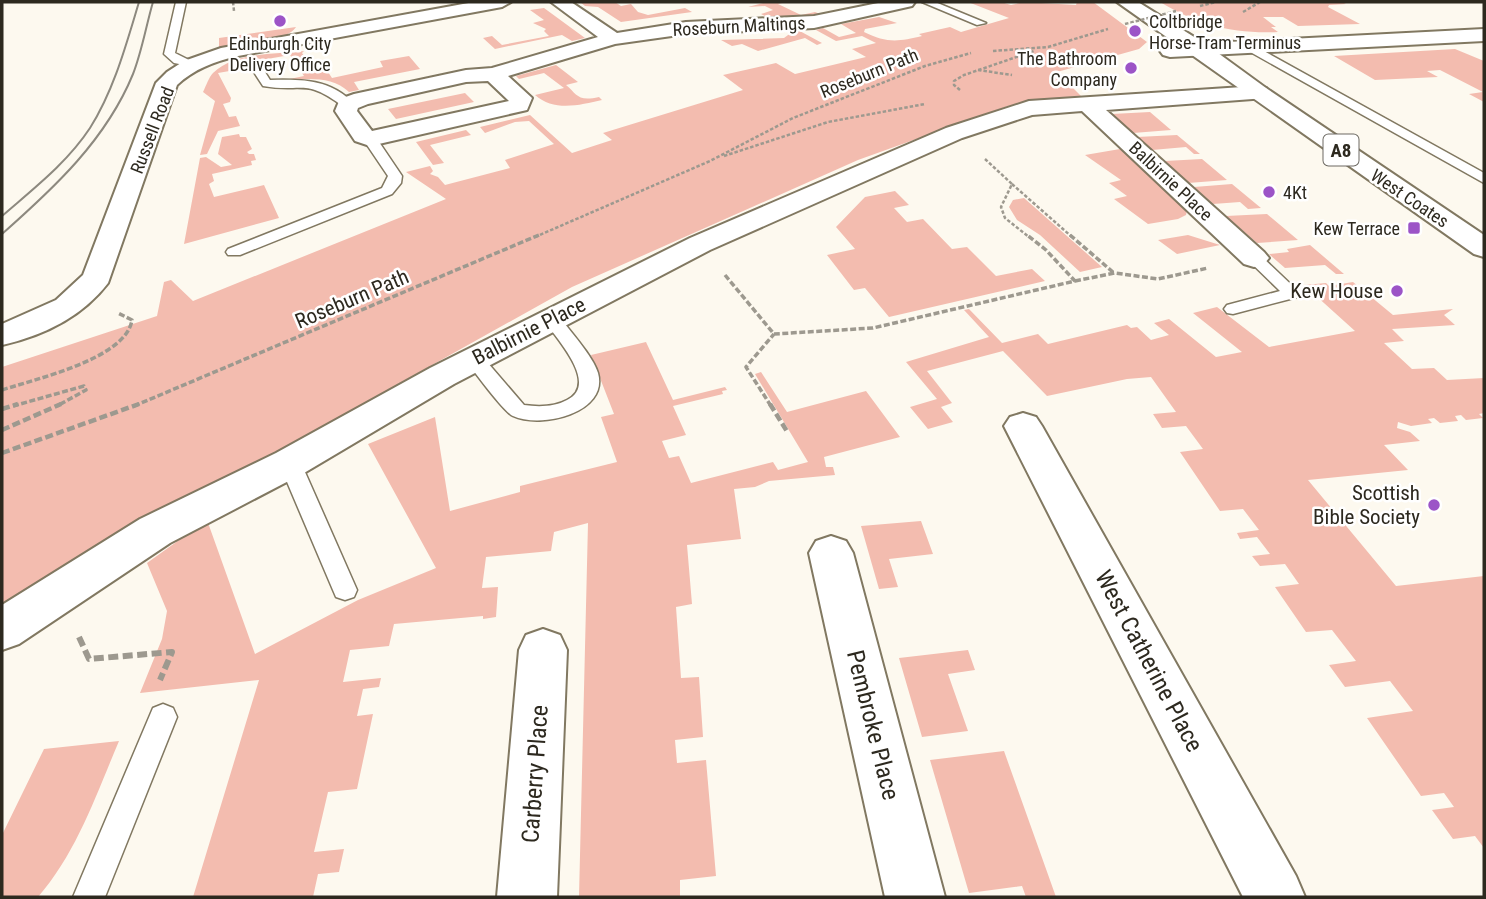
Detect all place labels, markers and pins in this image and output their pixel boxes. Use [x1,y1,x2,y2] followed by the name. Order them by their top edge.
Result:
[1149,11,1301,53] place label: Coltbridge Horse-Tram Terminus
[272,13,288,29] marker: Edinburgh City Delivery Office
[1127,23,1143,39] marker: Coltbridge Horse-Tram Terminus
[229,33,332,75] place label: Edinburgh City Delivery Office
[1017,48,1117,90] place label: The Bathroom Company
[1123,60,1139,76] marker: The Bathroom Company
[1283,182,1307,203] place label: 4Kt
[1261,184,1277,200] marker: 4Kt
[1314,218,1400,239] place label: Kew Terrace
[1406,220,1422,236] marker: Kew Terrace
[1290,279,1383,303] place label: Kew House
[1389,283,1405,299] marker: Kew House
[1313,481,1420,529] place label: Scottish Bible Society
[1426,497,1442,513] marker: Scottish Bible Society

